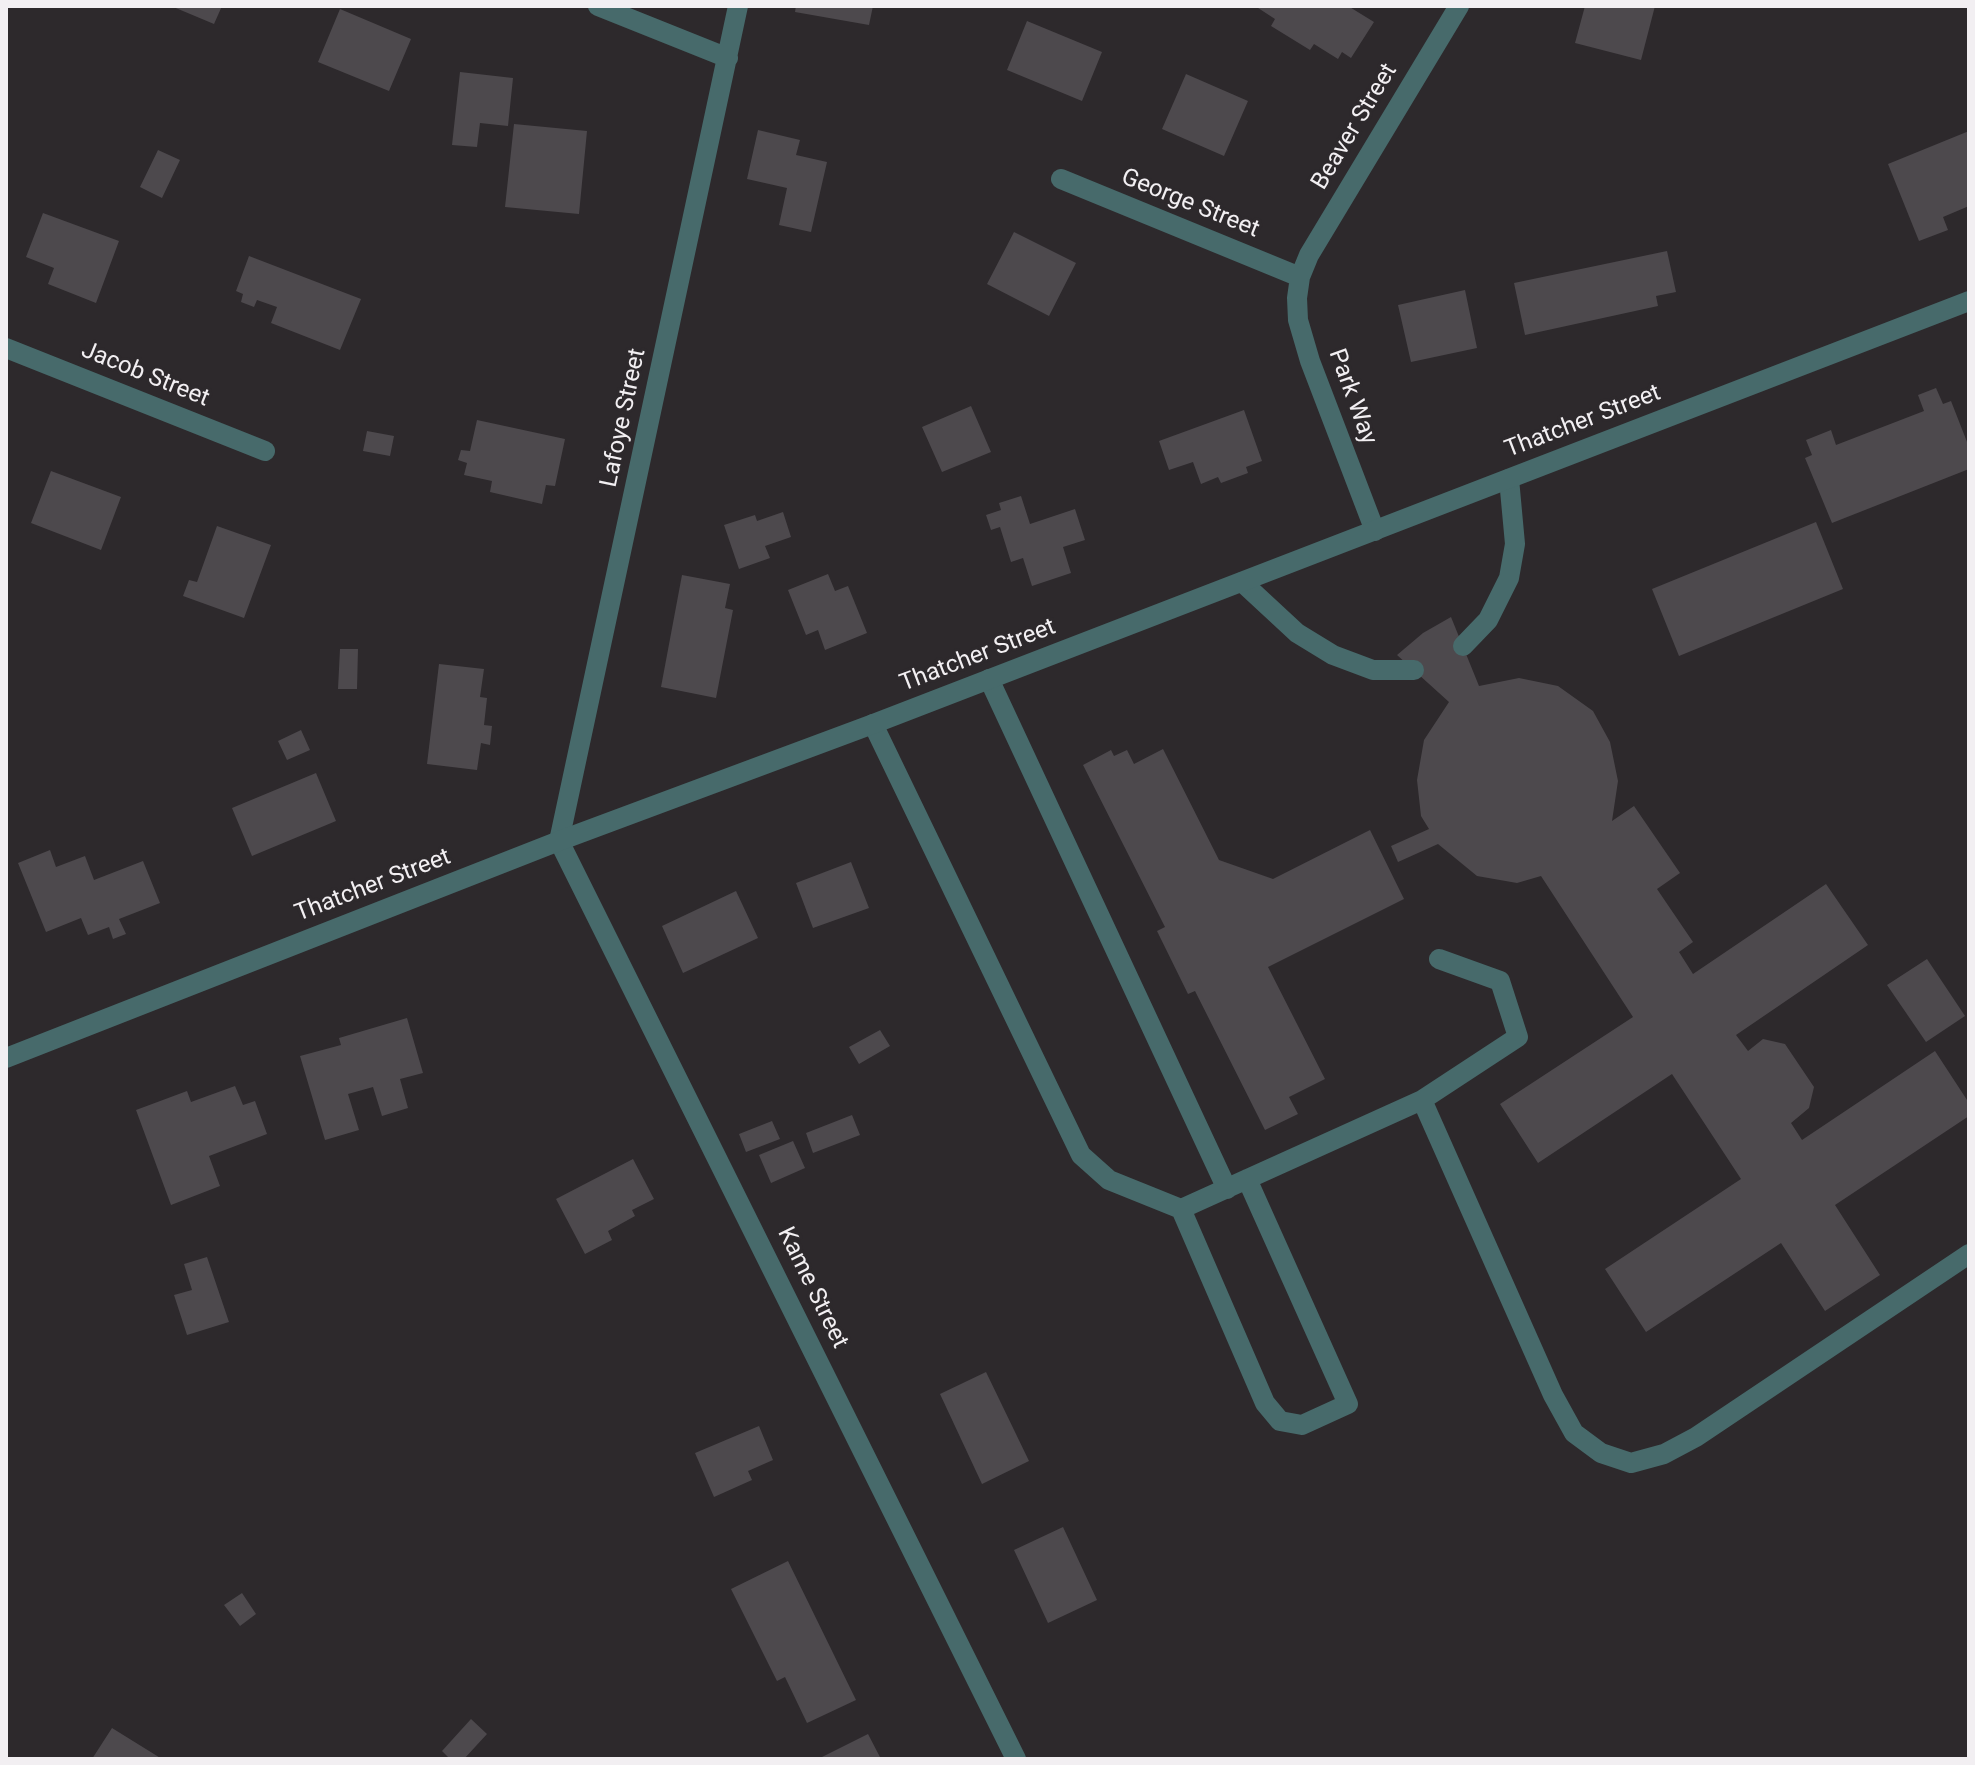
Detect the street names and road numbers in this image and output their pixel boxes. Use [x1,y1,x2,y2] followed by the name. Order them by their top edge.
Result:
[1306,59,1404,195] street label: Beaver Street
[1117,163,1263,245] street label: George Street
[77,336,213,414] street label: Jacob Street
[1321,345,1383,449] street label: Park Way
[595,346,653,490] street label: Lafoye Street
[1501,379,1665,465] street label: Thatcher Street
[896,613,1060,699] street label: Thatcher Street
[291,843,455,929] street label: Thatcher Street
[770,1223,854,1353] street label: Kame Street

